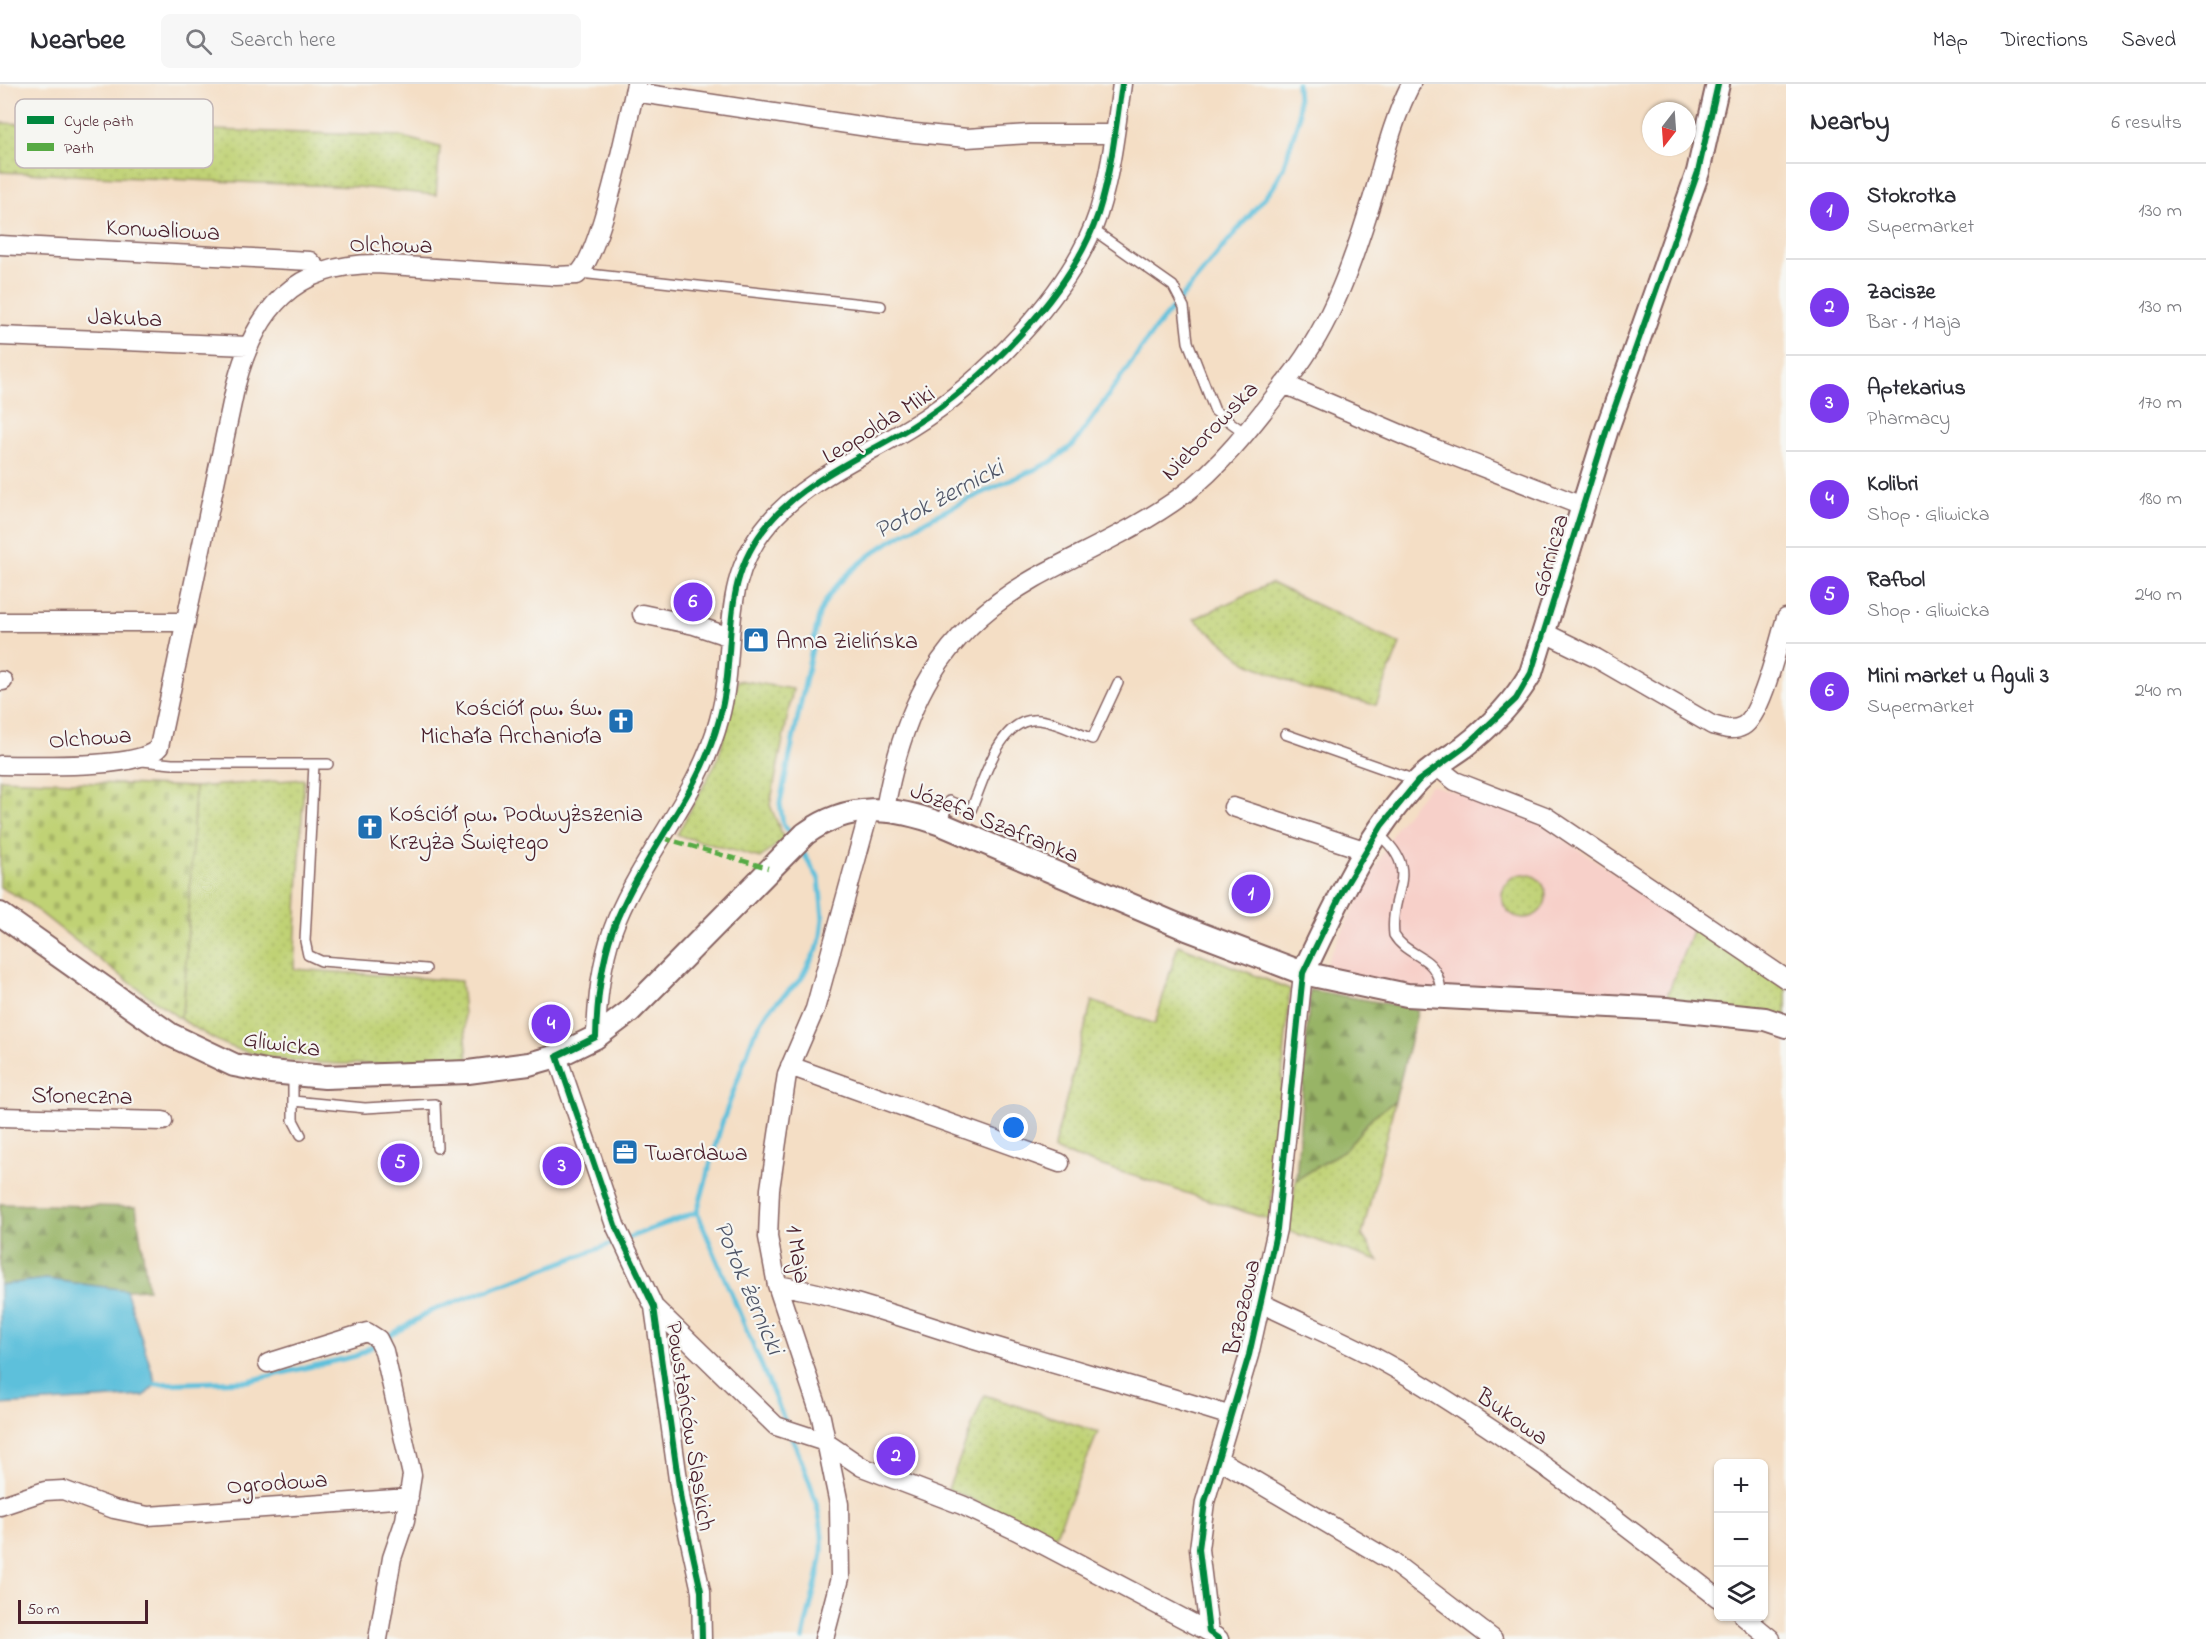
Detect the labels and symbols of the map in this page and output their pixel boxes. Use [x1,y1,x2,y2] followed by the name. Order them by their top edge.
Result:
[15,99,213,168] legend
[1642,102,1696,156] north arrow
[64,110,133,134] text: Cycle path
[64,137,94,161] text: Path
[105,211,221,252] street label: Konwaliowa
[349,228,433,265] street label: Olchowa
[87,301,163,338] street label: Jakuba
[1154,374,1268,490] street label: Nieborowska
[816,378,943,475] street label: Leopolda Miki
[868,449,1013,551] water label: Potok żernicki
[1523,510,1580,601] street label: Górnicza
[674,580,712,624] pin: 6
[741,625,771,655] shop icon: Anna Zielińska
[776,625,918,660] place label: Anna Zielińska
[420,692,602,755] place label: Kościół pw. św. Michała Archanioła
[606,706,636,736] church icon: Kościół pw. św. Michała Archanioła
[48,719,133,760] street label: Olchowa
[904,774,1084,874] street label: Józefa Szafranka
[389,798,643,862] place label: Kościół pw. Podwyższenia Krzyża Świętego
[355,812,385,842] church icon: Kościół pw. Podwyższenia Krzyża Świętego
[1232,872,1270,916] pin: 1
[532,1002,570,1046] pin: 4
[241,1023,323,1068] street label: Gliwicka
[31,1079,133,1116] street label: Słoneczna
[999,1113,1028,1142] your location
[610,1137,640,1167] office icon: Twardawa
[644,1137,748,1172] place label: Twardawa
[380,1140,420,1186] pin: 5
[542,1144,582,1188] pin: 3
[702,1215,793,1363] water label: Potok żernicki
[775,1223,818,1286] street label: 1 Maja
[1215,1256,1271,1360] street label: Brzozowa
[655,1319,722,1534] street label: Powstańców Śląskich
[1467,1380,1555,1456] street label: Bukowa
[876,1434,916,1478] pin: 2
[225,1464,329,1505] street label: Ogrodowa
[18,1597,148,1624] scale bar

